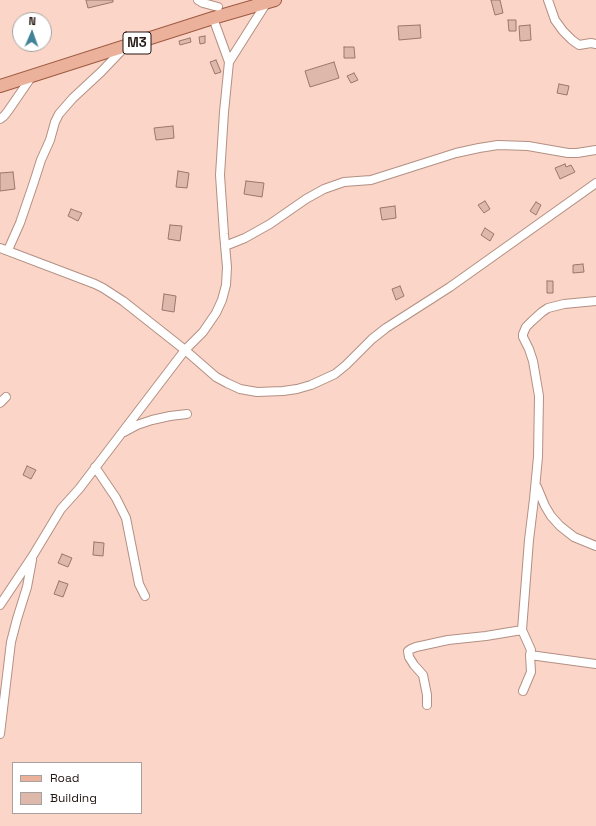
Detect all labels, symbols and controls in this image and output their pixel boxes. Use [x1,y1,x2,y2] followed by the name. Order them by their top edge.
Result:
[12,12,52,52] north arrow
[28,14,36,28] text: N
[123,32,151,54] road number: M3
[12,762,142,814] legend
[50,770,79,786] text: Road
[50,790,97,806] text: Building

